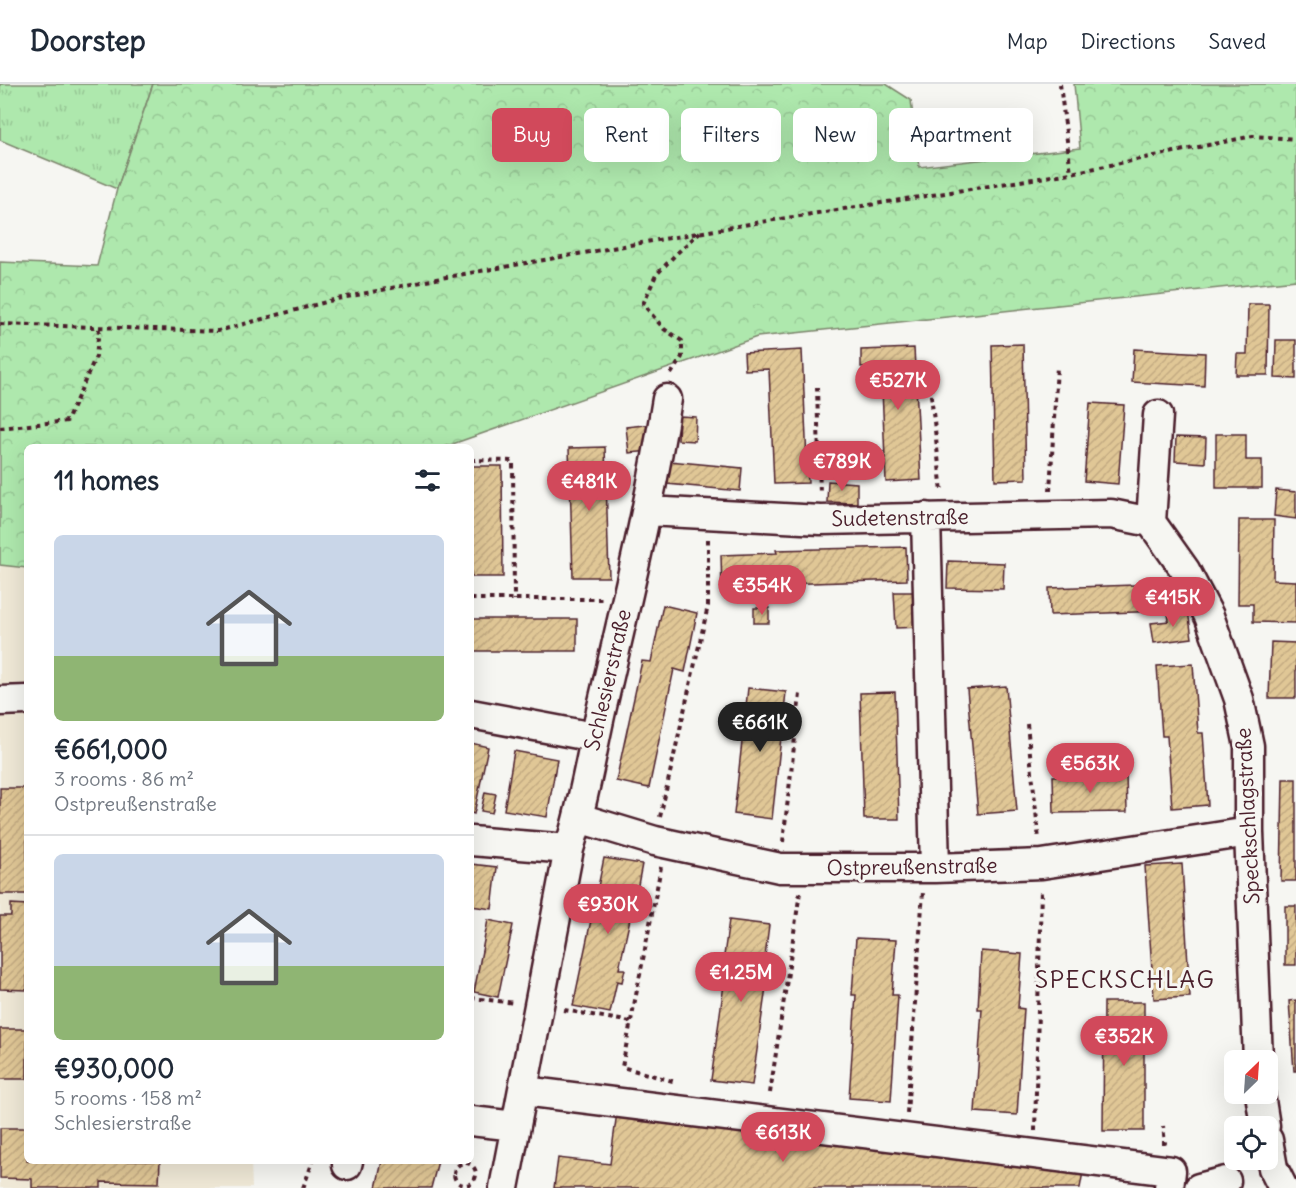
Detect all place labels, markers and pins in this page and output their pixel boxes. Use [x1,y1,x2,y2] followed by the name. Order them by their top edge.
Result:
[856,360,940,411] pin: €527K
[800,441,884,492] pin: €789K
[547,461,631,512] pin: €481K
[720,565,804,616] pin: €354K
[1131,577,1215,628] pin: €415K
[718,702,802,753] pin: €661K
[1048,743,1132,794] pin: €563K
[566,884,650,935] pin: €930K
[692,952,790,1003] pin: €1.25M
[1082,1016,1166,1067] pin: €352K
[741,1112,825,1163] pin: €613K

